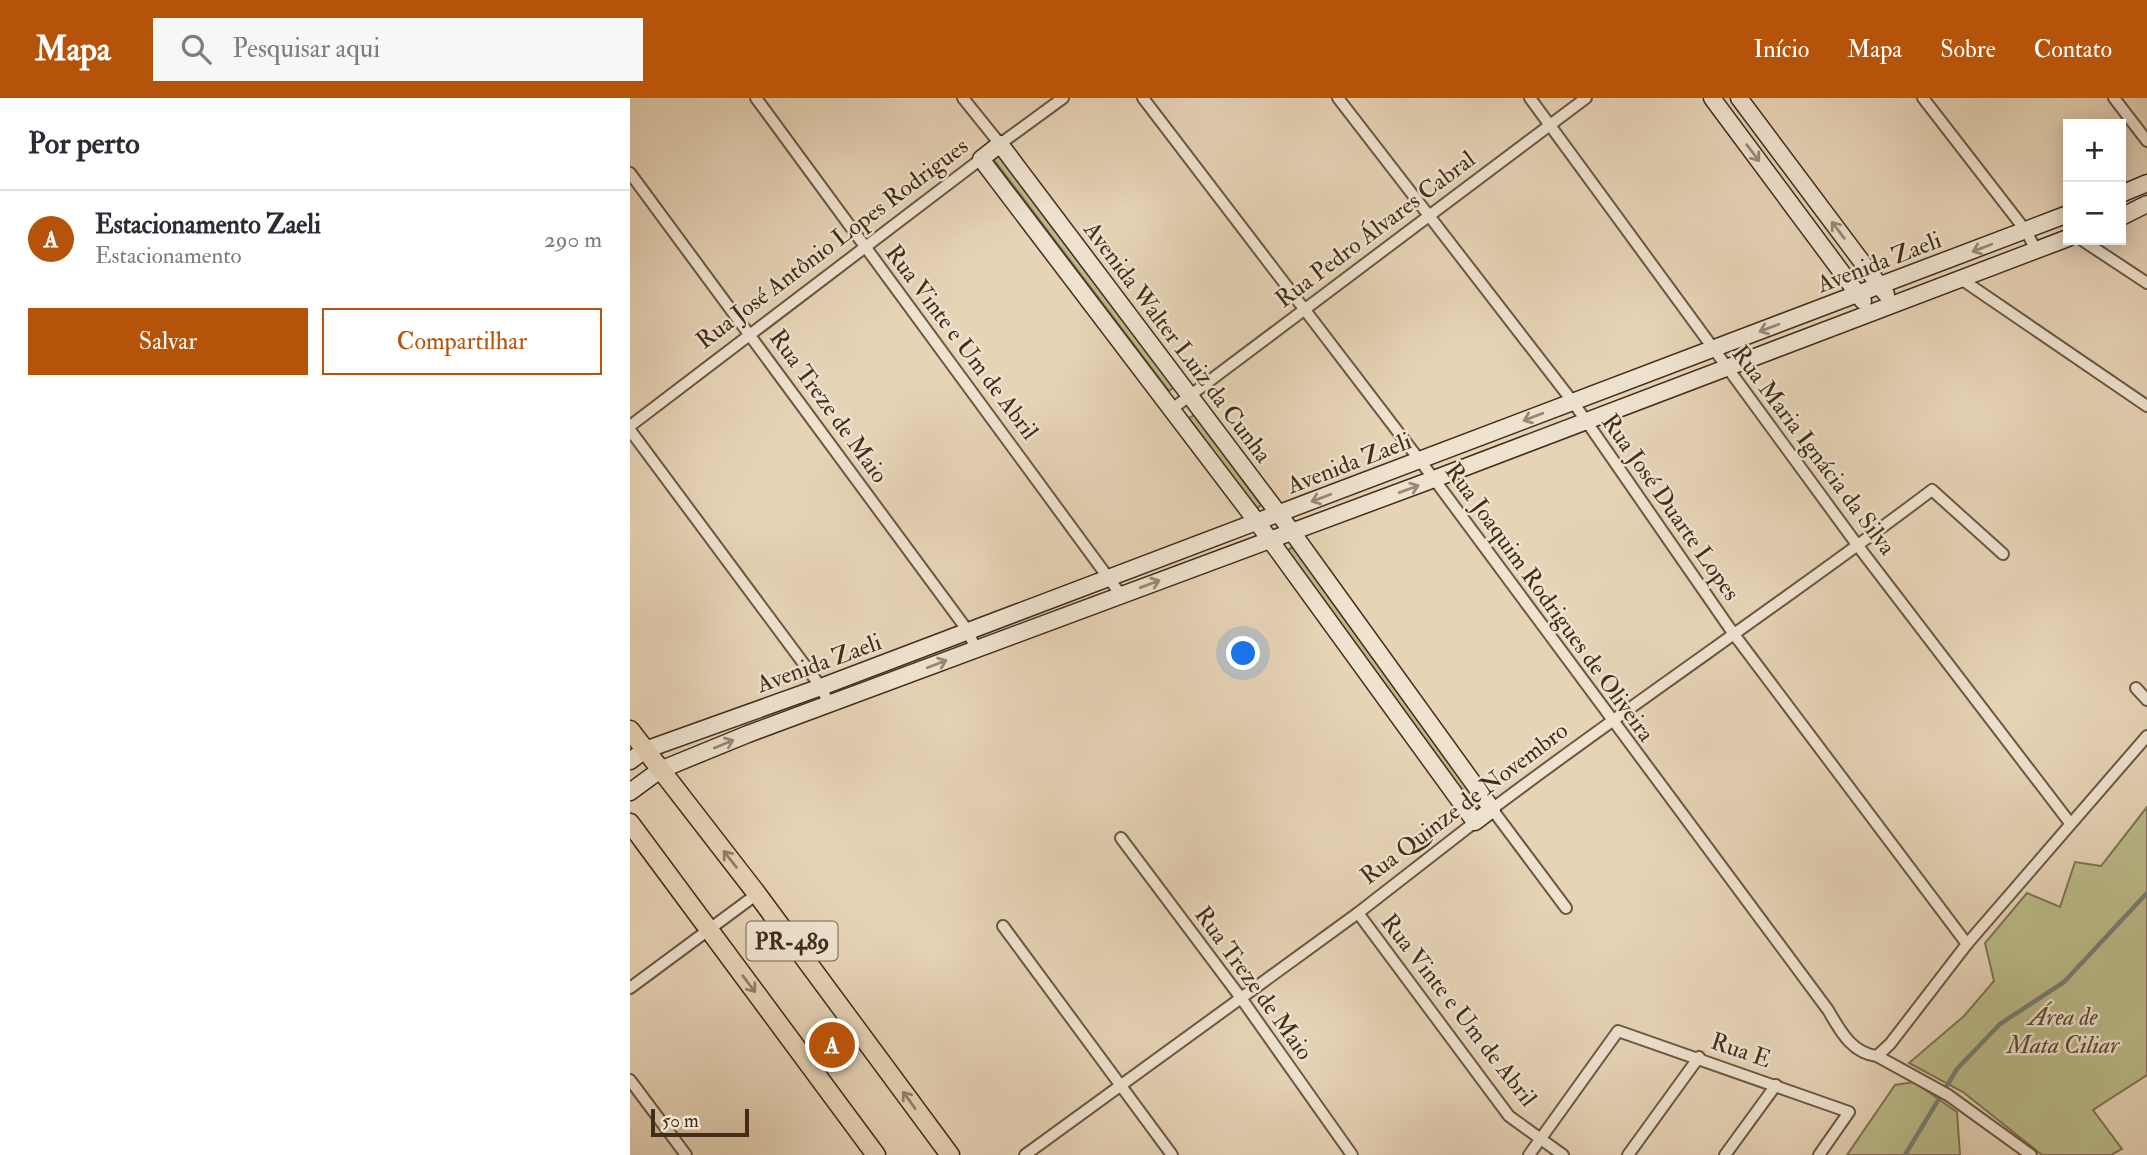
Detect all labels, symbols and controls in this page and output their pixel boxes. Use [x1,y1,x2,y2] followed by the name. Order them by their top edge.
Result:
[153,18,643,81] search box
[35,29,111,70] text: Mapa
[177,30,215,68] icon: search
[233,33,380,65] text: Pesquisar aqui
[1753,34,1809,65] text: Início
[1847,34,1902,65] text: Mapa
[1940,34,1996,65] text: Sobre
[2034,34,2112,65] text: Contato
[2063,119,2126,245] map controls
[2063,119,2126,182] button: +
[28,125,140,162] text: Por perto
[690,131,975,356] street label: Rua José Antônio Lopes Rodrigues
[1269,143,1481,315] street label: Rua Pedro Álvares Cabral
[1745,143,1760,162] one-way arrow
[2063,182,2126,245] button: −
[95,209,321,241] text: Estacionamento Zaeli
[1076,215,1279,470] street label: Avenida Walter Luiz da Cunha
[1831,220,1846,239] one-way arrow
[44,225,58,254] text: A
[544,225,602,254] text: 290 m
[1812,225,1946,301] street label: Avenida Zaeli
[878,239,1045,446] street label: Rua Vinte e Um de Abril
[95,241,242,270] text: Estacionamento
[1971,242,1993,255] one-way arrow
[28,308,308,375] button: Salvar
[322,308,602,375] button: Compartilhar
[762,323,895,489] street label: Rua Treze de Maio
[1758,323,1780,335] one-way arrow
[1725,339,1903,562] street label: Rua Maria Ignácia da Silva
[1594,408,1747,607] street label: Rua José Duarte Lopes
[1523,412,1545,424] one-way arrow
[1282,426,1416,502] street label: Avenida Zaeli
[1438,457,1662,749] street label: Rua Joaquim Rodrigues de Oliveira
[1397,481,1419,494] one-way arrow
[1310,493,1332,506] one-way arrow
[1138,577,1160,590] one-way arrow
[752,627,886,701] street label: Avenida Zaeli
[1226,636,1260,670] your location
[925,657,947,670] one-way arrow
[1354,715,1574,892] street label: Rua Quinze de Novembro
[712,737,734,750] one-way arrow
[722,850,737,868] one-way arrow
[1187,900,1320,1066] street label: Rua Treze de Maio
[1374,908,1544,1113] street label: Rua Vinte e Um de Abril
[746,922,838,960] road number: PR-489
[741,974,756,992] one-way arrow
[2005,1001,2120,1061] park label: Área de Mata Ciliar
[809,1019,855,1071] pin: A
[1707,1026,1775,1075] street label: Rua E
[902,1091,917,1110] one-way arrow
[651,1106,749,1138] scale bar
[662,1109,699,1133] text: 50 m

